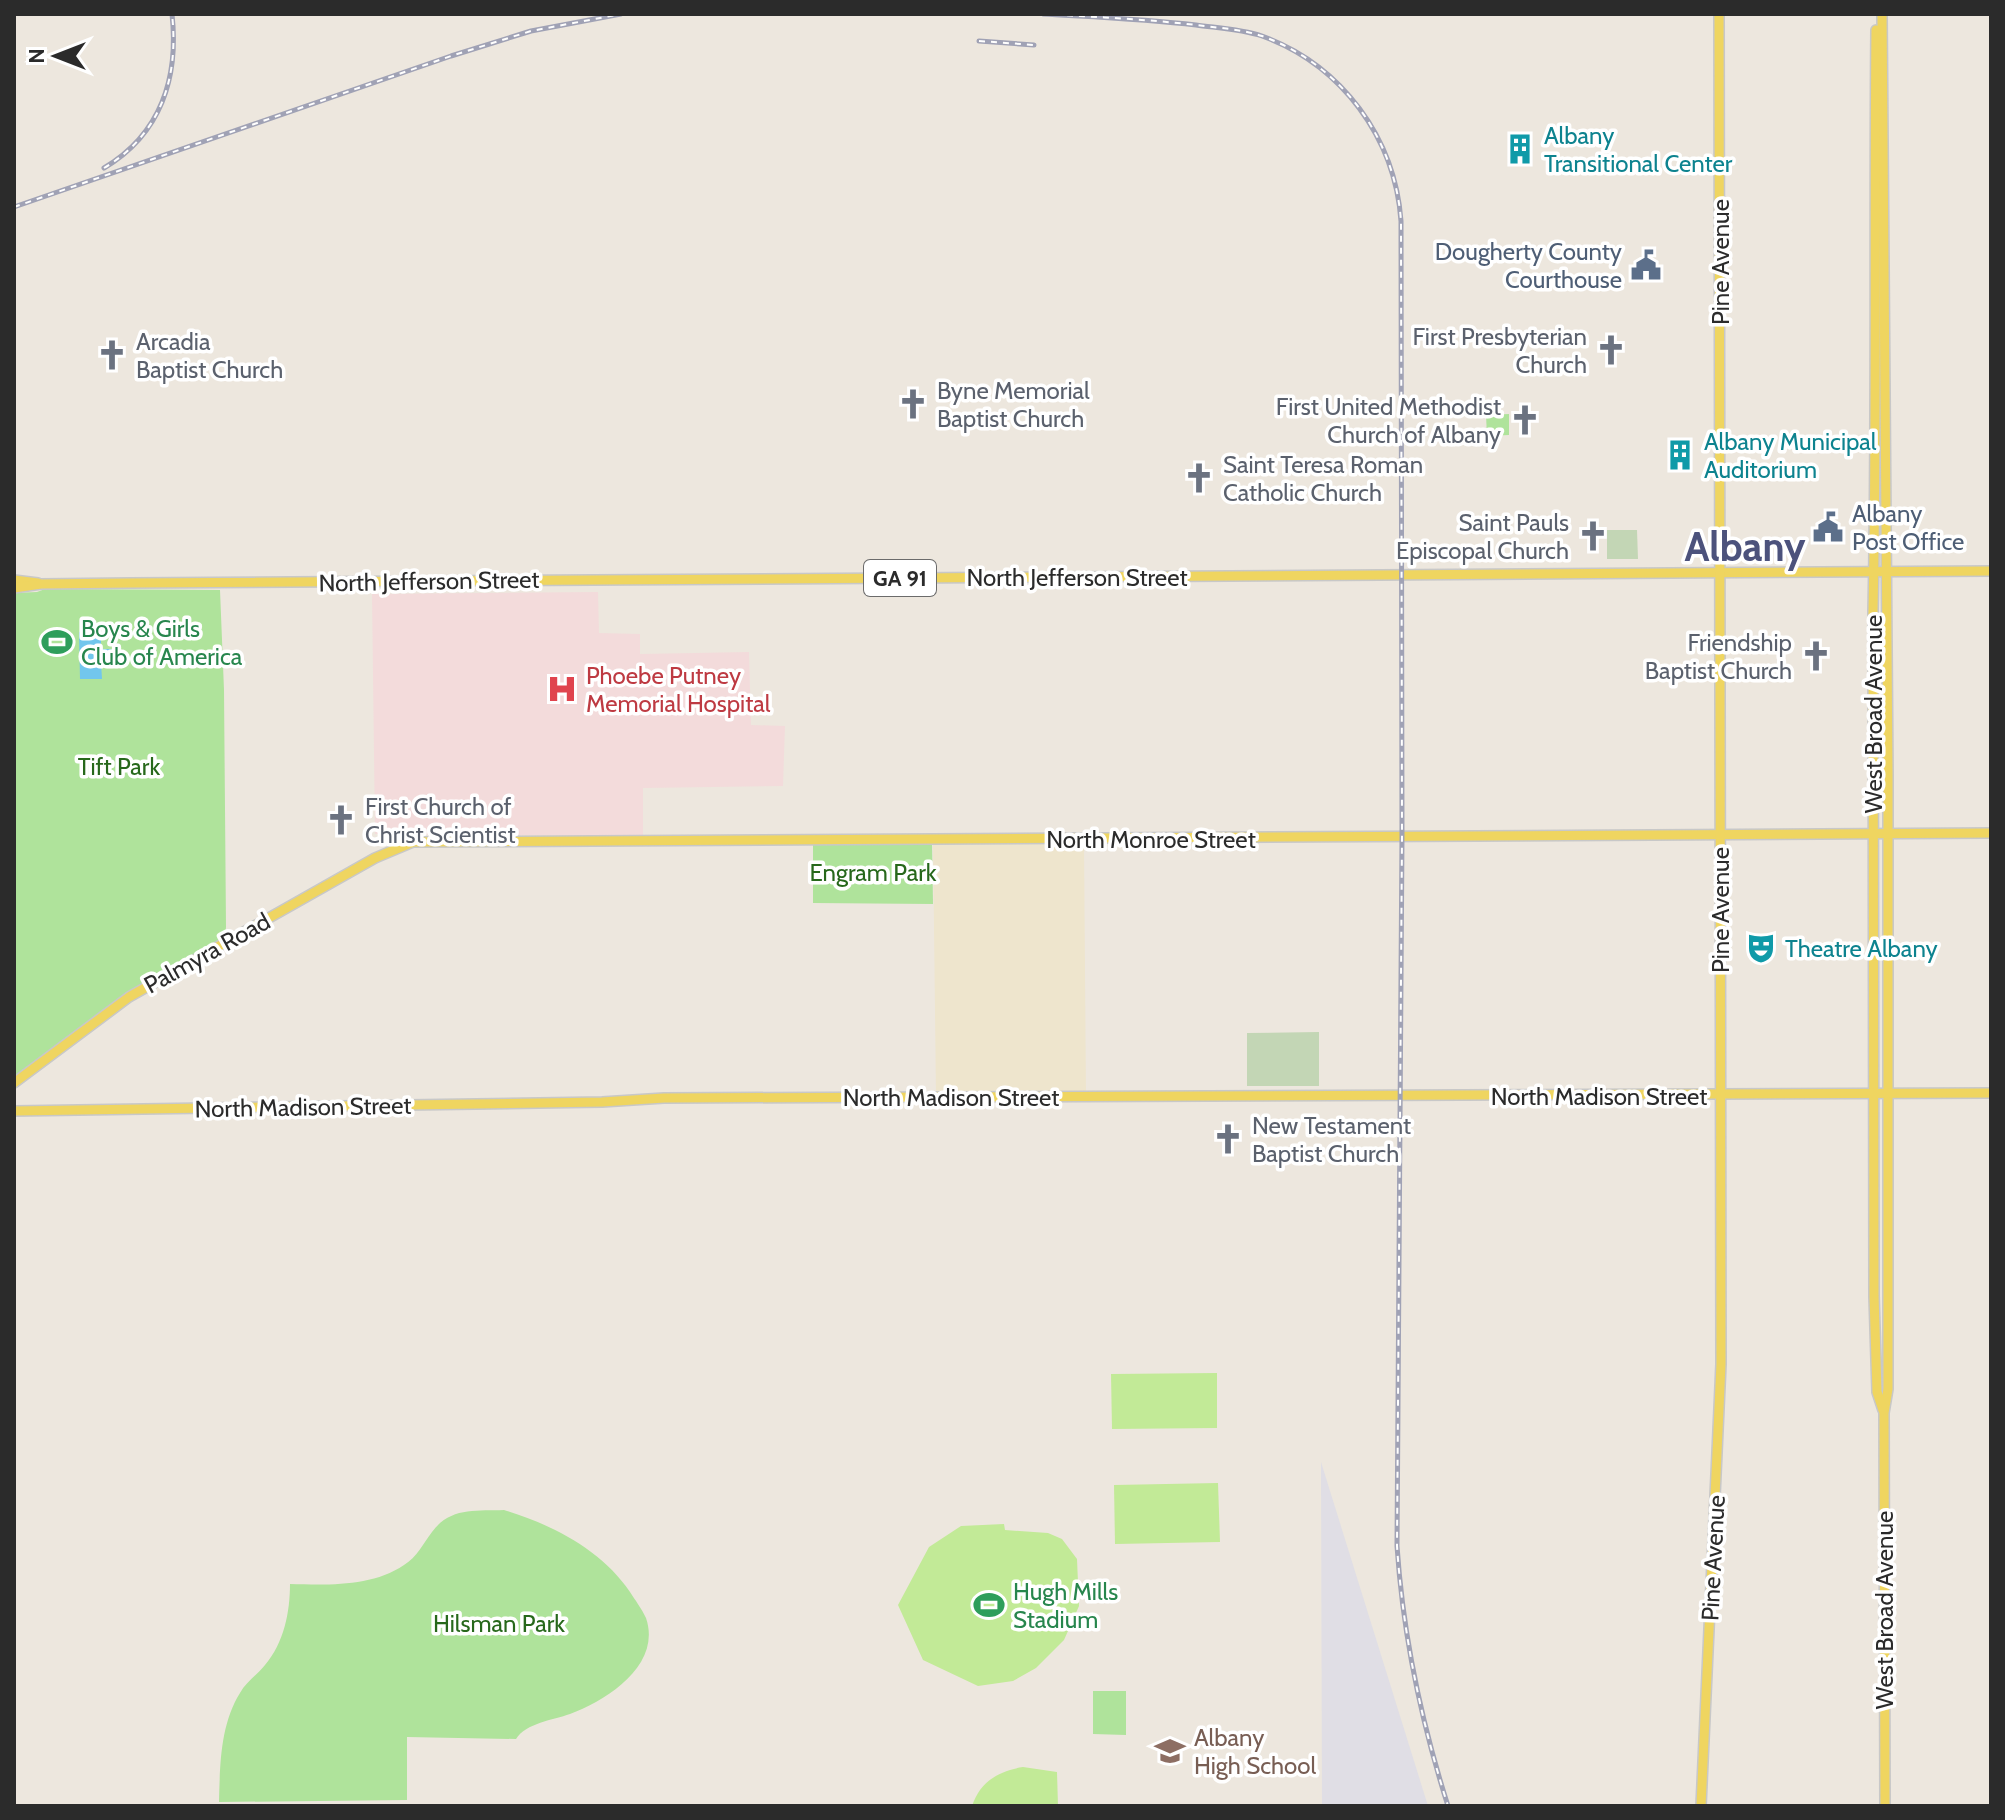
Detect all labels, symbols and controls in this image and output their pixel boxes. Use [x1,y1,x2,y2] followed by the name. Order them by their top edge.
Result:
[16,16,96,96] north arrow
[23,48,50,64] text: N
[1544,121,1733,178] place label: Albany Transitional Center
[1503,132,1537,166] building icon: Albany Transitional Center
[1706,199,1735,325] street label: Pine Avenue
[1435,237,1622,294] place label: Dougherty County Courthouse
[1629,248,1663,282] public building icon: Dougherty County Courthouse
[1412,322,1587,379] place label: First Presbyterian Church
[136,327,283,384] place label: Arcadia Baptist Church
[1594,333,1628,367] church icon: First Presbyterian Church
[95,338,129,372] church icon: Arcadia Baptist Church
[937,376,1090,433] place label: Byne Memorial Baptist Church
[896,387,930,421] church icon: Byne Memorial Baptist Church
[1276,392,1501,449] place label: First United Methodist Church of Albany
[1508,403,1542,437] church icon: First United Methodist Church of Albany
[1704,427,1877,484] place label: Albany Municipal Auditorium
[1663,438,1697,472] building icon: Albany Municipal Auditorium
[1223,450,1423,507] place label: Saint Teresa Roman Catholic Church
[1182,461,1216,495] church icon: Saint Teresa Roman Catholic Church
[1852,499,1964,556] place label: Albany Post Office
[1396,508,1569,565] place label: Saint Pauls Episcopal Church
[1811,510,1845,544] public building icon: Albany Post Office
[1576,519,1610,553] church icon: Saint Pauls Episcopal Church
[1685,522,1806,571] district label: Albany
[864,560,936,596] road number: GA 91
[966,563,1188,592] street label: North Jefferson Street
[318,565,540,597] street label: North Jefferson Street
[81,614,243,671] place label: Boys & Girls Club of America
[1859,615,1888,813] street label: West Broad Avenue
[40,625,74,659] sports icon: Boys & Girls Club of America
[1645,628,1792,685] place label: Friendship Baptist Church
[1799,639,1833,673] church icon: Friendship Baptist Church
[586,661,771,718] place label: Phoebe Putney Memorial Hospital
[545,672,579,706] hospital icon: Phoebe Putney Memorial Hospital
[78,752,160,781] park label: Tift Park
[365,792,516,849] place label: First Church of Christ Scientist
[324,803,358,837] church icon: First Church of Christ Scientist
[1046,825,1256,854] street label: North Monroe Street
[1706,847,1735,973] street label: Pine Avenue
[809,858,937,887] park label: Engram Park
[139,906,275,1000] street label: Palmyra Road
[1744,931,1778,965] theatre icon: Theatre Albany
[1785,934,1938,963] place label: Theatre Albany
[1491,1082,1707,1111] street label: North Madison Street
[843,1083,1059,1112] street label: North Madison Street
[194,1091,412,1123] street label: North Madison Street
[1252,1111,1411,1168] place label: New Testament Baptist Church
[1211,1122,1245,1156] church icon: New Testament Baptist Church
[1695,1494,1731,1622] street label: Pine Avenue
[1870,1511,1899,1709] street label: West Broad Avenue
[1013,1577,1118,1634] place label: Hugh Mills Stadium
[972,1588,1006,1622] sports icon: Hugh Mills Stadium
[433,1609,565,1638] park label: Hilsman Park
[1194,1723,1316,1780] place label: Albany High School
[1153,1734,1187,1768] school or university icon: Albany High School

